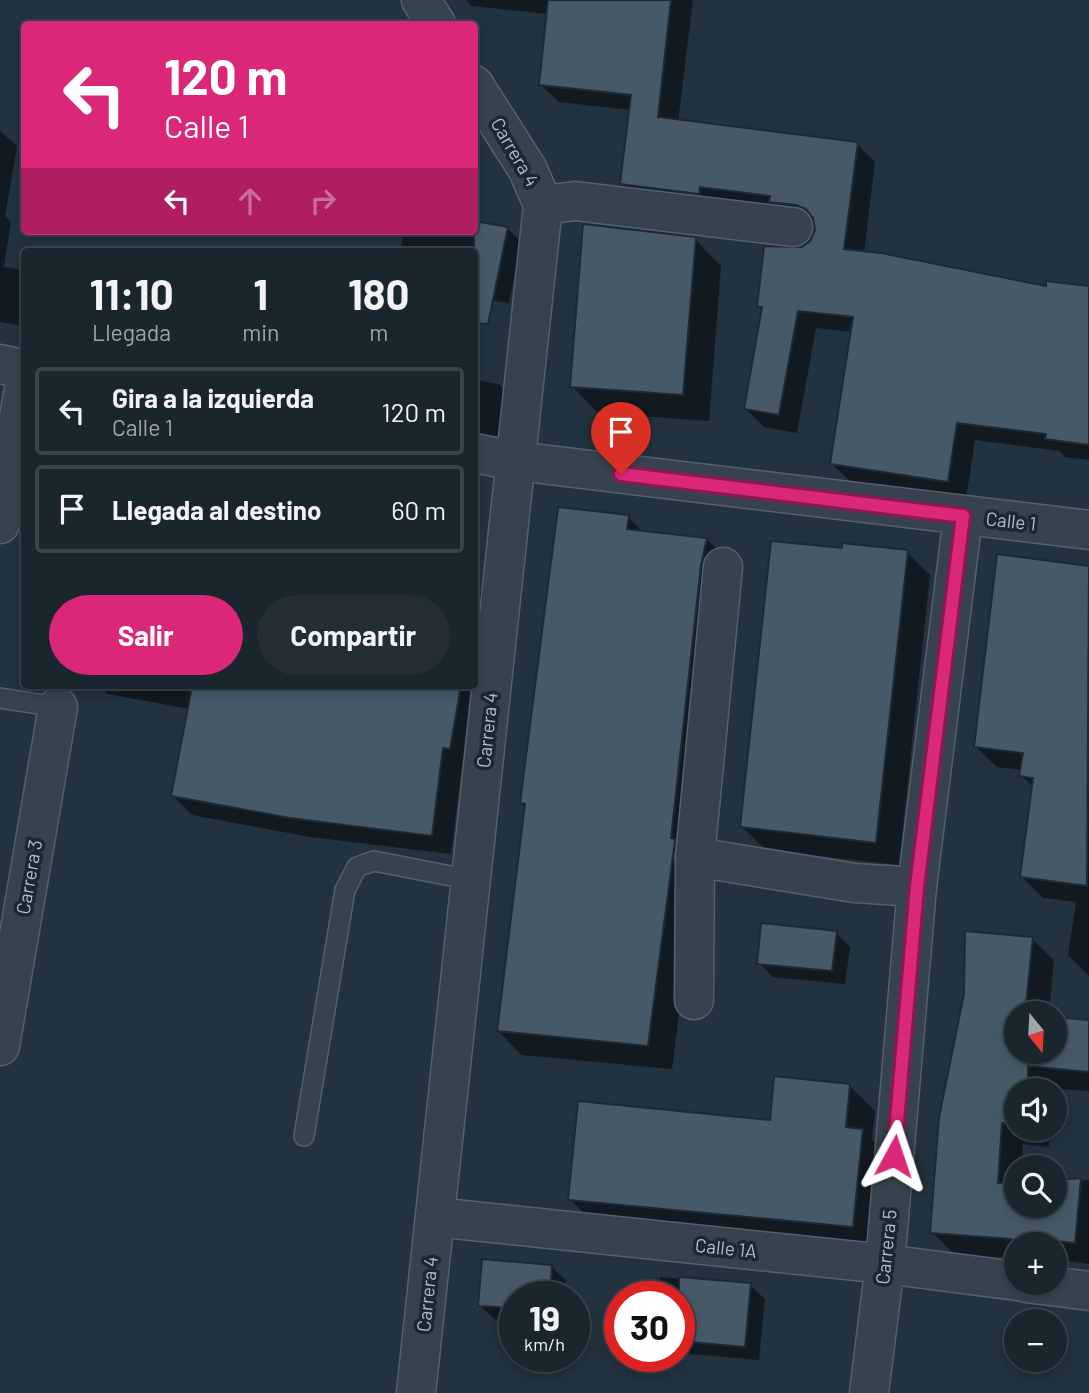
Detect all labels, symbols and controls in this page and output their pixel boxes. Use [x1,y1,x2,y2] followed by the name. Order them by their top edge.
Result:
[164,46,287,105] text: 120 m
[49,49,140,140] icon: left
[164,106,249,144] text: Calle 1
[487,113,544,190] street label: Carrera 4
[158,182,196,220] icon: left
[231,182,269,220] icon: ahead
[304,182,342,220] icon: right
[90,268,174,318] text: 11:10
[253,268,268,318] text: 1
[348,268,409,318] text: 180
[92,318,171,346] text: Llegada
[242,318,279,346] text: min
[369,318,388,346] text: m
[112,382,314,413] text: Gira a la izquierda
[53,392,91,430] icon: left
[382,396,446,427] text: 120 m
[591,402,651,474] pin
[112,413,173,441] text: Calle 1
[602,413,640,451] icon: arrive
[53,490,91,528] icon: arrive
[112,494,321,525] text: Llegada al destino
[391,494,446,525] text: 60 m
[985,506,1037,535] street label: Calle 1
[49,595,243,675] button: Salir
[257,595,450,675] button: Compartir
[471,691,502,769] street label: Carrera 4
[11,838,46,916] street label: Carrera 3
[1004,1001,1068,1064] north arrow
[1004,1001,1067,1372] map controls
[1004,1078,1067,1141] button: sound
[857,1119,931,1193] position arrow
[1004,1155,1067,1218] button: search
[870,1208,901,1286] street label: Carrera 5
[1004,1232,1067,1295] button: +
[694,1233,758,1262] street label: Calle 1A
[411,1255,442,1333] street label: Carrera 4
[604,1281,695,1372] speed limit sign: 30
[529,1296,560,1338] text: 19
[1004,1309,1067,1372] button: −
[524,1333,565,1355] text: km/h

